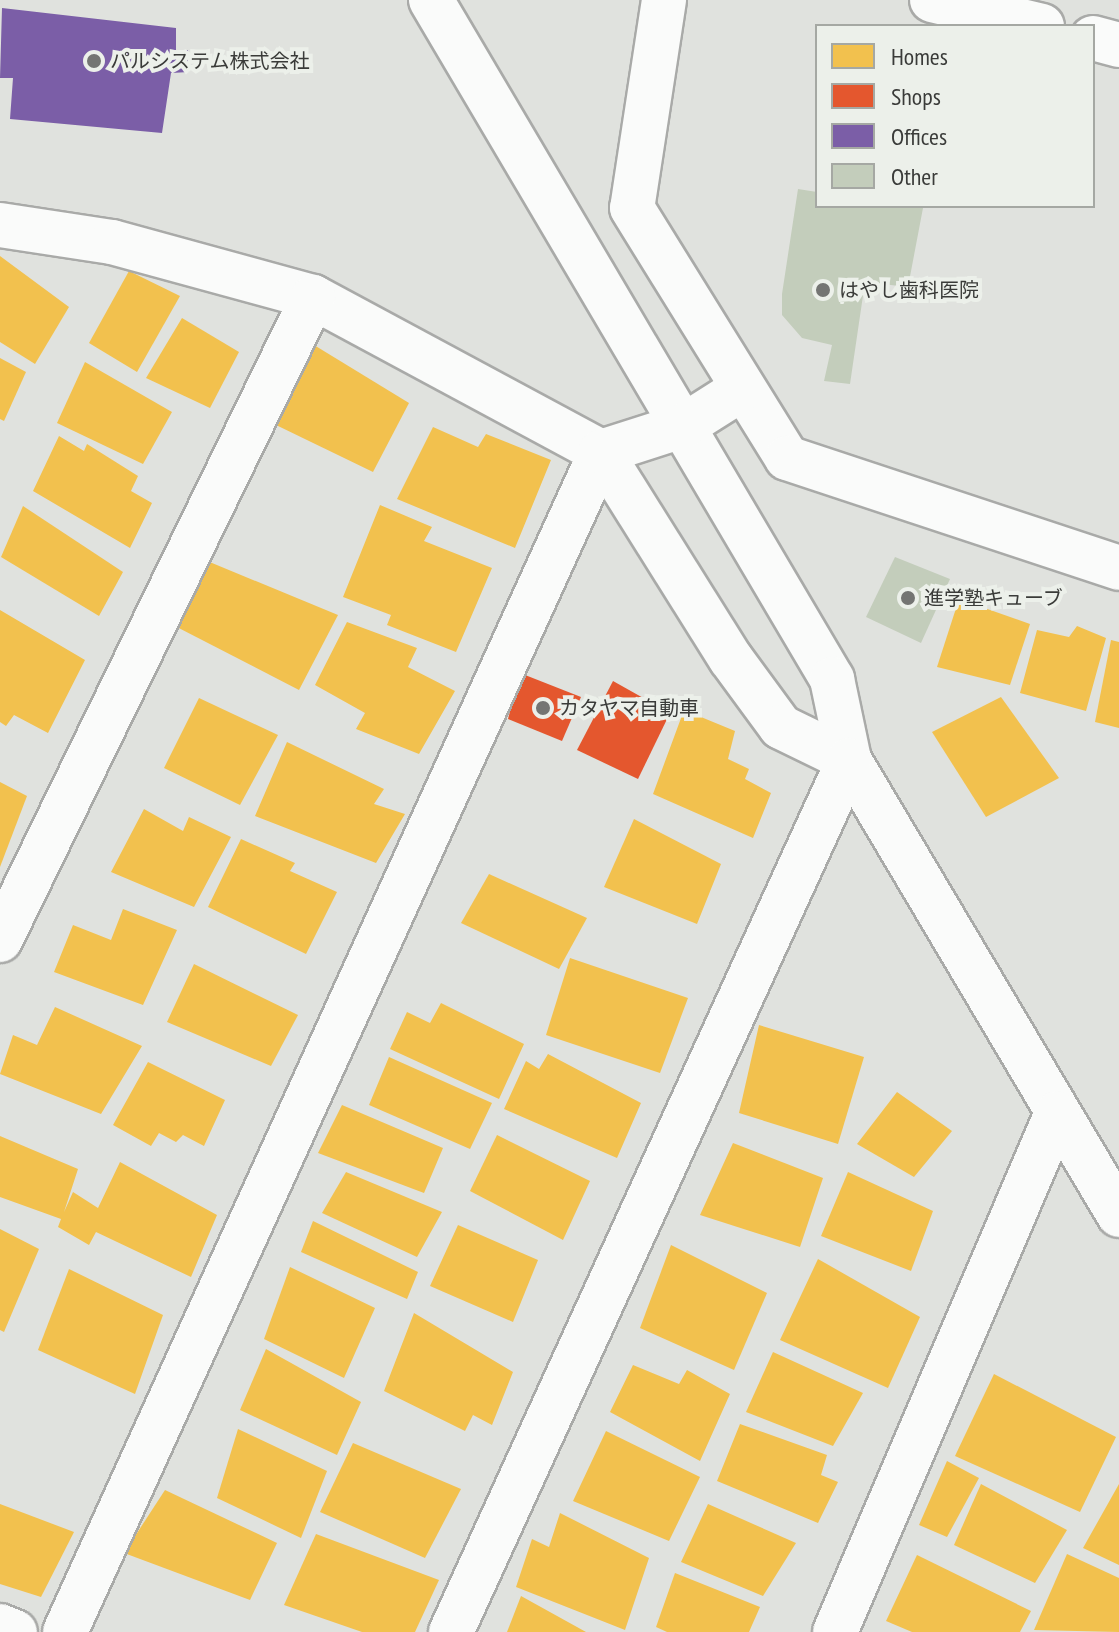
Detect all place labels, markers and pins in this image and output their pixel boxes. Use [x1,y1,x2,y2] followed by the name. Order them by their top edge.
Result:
[110,49,310,73] place label: パルシステム株式会社
[85,52,103,70] marker: パルシステム株式会社
[839,278,979,302] place label: はやし歯科医院
[814,281,832,299] marker: はやし歯科医院
[924,586,1064,610] place label: 進学塾キューブ
[899,589,917,607] marker: 進学塾キューブ
[559,696,699,720] place label: カタヤマ自動車
[534,699,552,717] marker: カタヤマ自動車

